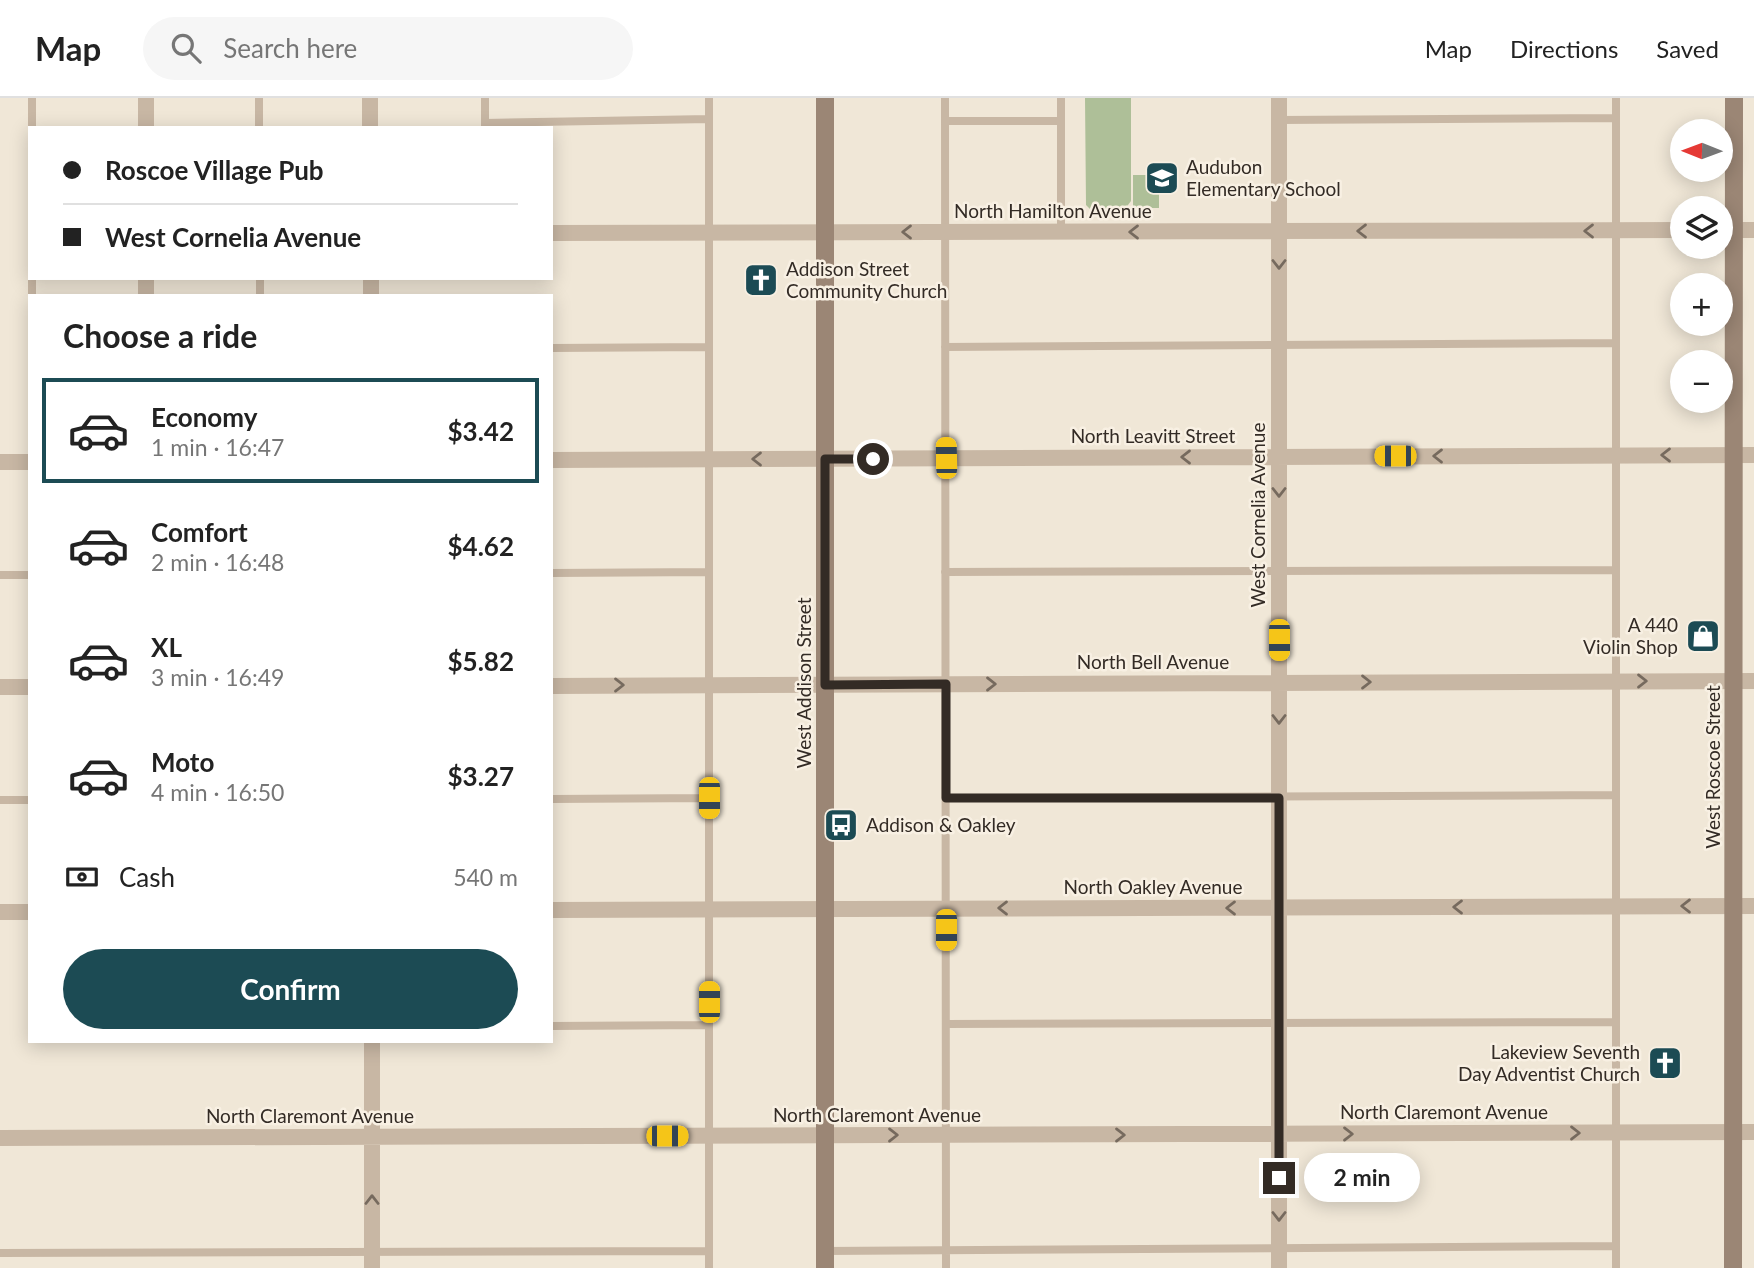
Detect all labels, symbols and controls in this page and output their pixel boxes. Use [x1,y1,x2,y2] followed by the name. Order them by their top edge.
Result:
[143,17,633,80] search box
[35,28,101,68] text: Map
[167,29,205,67] icon: search
[223,32,357,64] text: Search here
[1425,34,1472,63] text: Map
[1510,34,1618,63] text: Directions
[1656,34,1719,63] text: Saved
[1670,119,1732,182] north arrow
[1670,119,1733,413] map controls
[105,154,324,186] text: Roscoe Village Pub
[1186,155,1341,200] place label: Audubon Elementary School
[1143,159,1181,197] school or university icon: Audubon Elementary School
[1670,196,1733,259] button: layers
[954,199,1152,222] street label: North Hamilton Avenue
[105,221,361,253] text: West Cornelia Avenue
[1356,223,1366,239] one-way arrow
[1583,223,1594,239] one-way arrow
[901,224,911,240] one-way arrow
[1128,224,1139,240] one-way arrow
[786,257,947,302] place label: Addison Street Community Church
[1271,259,1287,270] one-way arrow
[742,261,780,299] church icon: Addison Street Community Church
[1670,273,1733,336] button: +
[63,316,257,355] text: Choose a ride
[1670,350,1733,413] button: −
[67,399,130,462] icon: car
[151,401,257,433] text: Economy
[448,415,514,447] text: $3.42
[1246,423,1269,607] street label: West Cornelia Avenue
[1071,424,1236,447] street label: North Leavitt Street
[151,433,284,461] text: 1 min · 16:47
[936,437,957,479] car
[857,443,889,475] route start
[1375,446,1417,467] car
[1660,447,1671,463] one-way arrow
[1433,448,1443,464] one-way arrow
[1181,449,1191,465] one-way arrow
[751,451,761,467] one-way arrow
[1271,487,1287,497] one-way arrow
[67,514,130,577] icon: car
[151,516,248,548] text: Comfort
[448,530,514,562] text: $4.62
[151,548,284,576] text: 2 min · 16:48
[792,597,815,768] street label: West Addison Street
[1583,613,1678,658] place label: A 440 Violin Shop
[1684,617,1722,655] shop icon: A 440 Violin Shop
[1269,619,1290,661] car
[67,629,130,692] icon: car
[151,631,182,663] text: XL
[448,645,514,677] text: $5.82
[1077,650,1229,673] street label: North Bell Avenue
[151,663,284,691] text: 3 min · 16:49
[1637,673,1648,689] one-way arrow
[1361,674,1371,690] one-way arrow
[986,676,997,692] one-way arrow
[615,677,625,693] one-way arrow
[1701,685,1724,849] street label: West Roscoe Street
[1271,714,1287,725] one-way arrow
[67,744,130,807] icon: car
[151,746,214,778] text: Moto
[448,760,514,792] text: $3.27
[699,777,720,819] car
[151,778,284,806] text: 4 min · 16:50
[822,806,860,844] bus stop icon: Addison & Oakley
[866,813,1016,836] place label: Addison & Oakley
[63,858,101,896] icon: cash
[119,861,175,893] text: Cash
[453,863,518,891] text: 540 m
[1064,875,1242,898] street label: North Oakley Avenue
[1680,898,1691,914] one-way arrow
[1453,899,1463,915] one-way arrow
[998,900,1008,916] one-way arrow
[1225,900,1236,916] one-way arrow
[936,909,957,951] car
[63,949,518,1029] button: Confirm
[699,981,720,1023] car
[1458,1040,1640,1085] place label: Lakeview Seventh Day Adventist Church
[1646,1044,1684,1082] church icon: Lakeview Seventh Day Adventist Church
[1340,1100,1548,1123] street label: North Claremont Avenue
[773,1103,981,1126] street label: North Claremont Avenue
[206,1104,414,1127] street label: North Claremont Avenue
[1570,1125,1581,1141] one-way arrow
[647,1126,689,1147] car
[1343,1126,1353,1142] one-way arrow
[1115,1127,1126,1143] one-way arrow
[887,1128,898,1143] one-way arrow
[1304,1154,1419,1202] callout: 2 min
[1263,1162,1295,1194] route end
[1333,1163,1391,1191] text: 2 min
[364,1194,380,1205] one-way arrow
[1271,1211,1287,1222] one-way arrow

